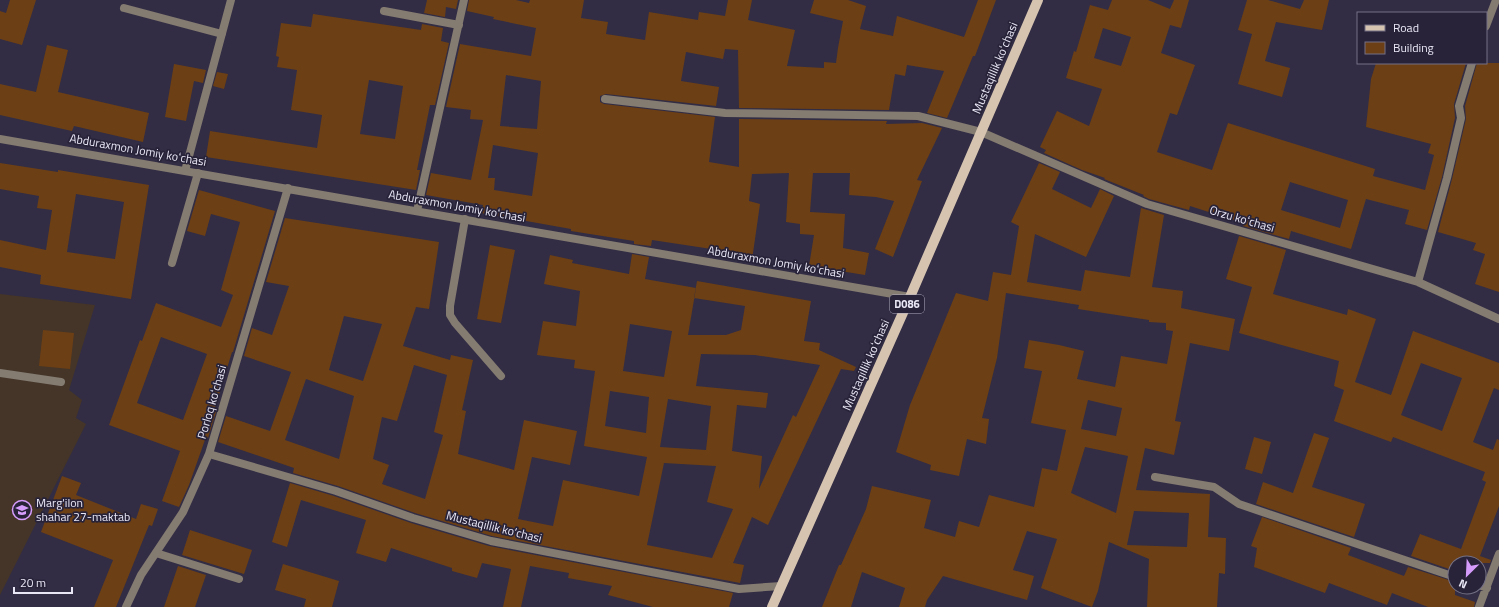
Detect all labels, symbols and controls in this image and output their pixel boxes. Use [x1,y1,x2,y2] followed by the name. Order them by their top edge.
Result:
[1357,12,1487,64] legend
[1393,18,1419,37] text: Road
[967,19,1022,117] street label: Mustaqillik koʻchasi
[1393,38,1434,57] text: Building
[68,128,208,171] street label: Abduraxmon Jomiy koʻchasi
[387,184,527,227] street label: Abduraxmon Jomiy koʻchasi
[1207,200,1277,237] street label: Orzu koʻchasi
[706,240,846,283] street label: Abduraxmon Jomiy koʻchasi
[890,295,924,313] road number: D086
[837,316,894,414] street label: Mustaqillik koʻchasi
[192,363,231,441] street label: Porloq koʻchasi
[36,493,130,526] place label: Marg'ilon shahar 27-maktab
[11,499,33,521] school or university icon: Marg'ilon shahar 27-maktab
[444,505,544,548] street label: Mustaqillik ko‘chasi
[1447,555,1487,595] north arrow
[14,569,72,595] scale bar
[20,573,46,592] text: 20 m
[1456,575,1470,593] text: N

